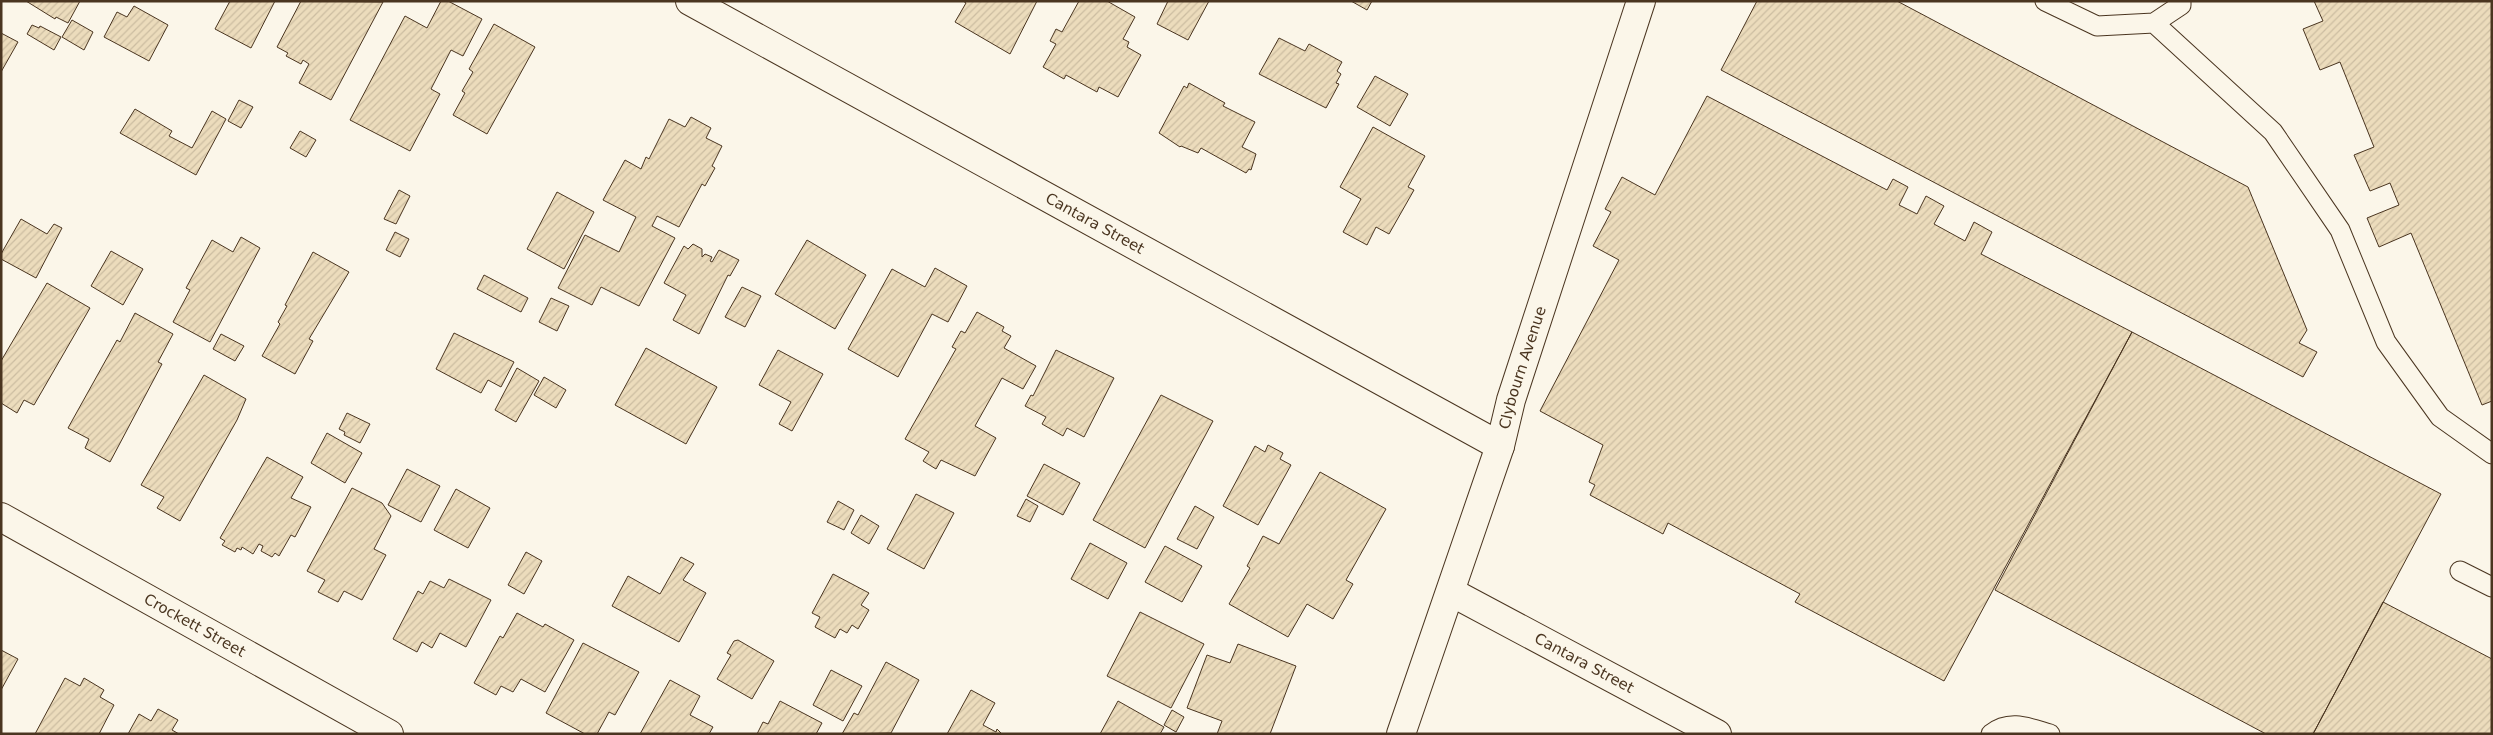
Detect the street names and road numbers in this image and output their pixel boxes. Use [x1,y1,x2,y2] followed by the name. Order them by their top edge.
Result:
[1042,189,1148,258] street label: Cantara Street
[1495,304,1550,431] street label: Clybourn Avenue
[141,590,249,661] street label: Crockett Street
[1531,629,1637,697] street label: Cantara Street

